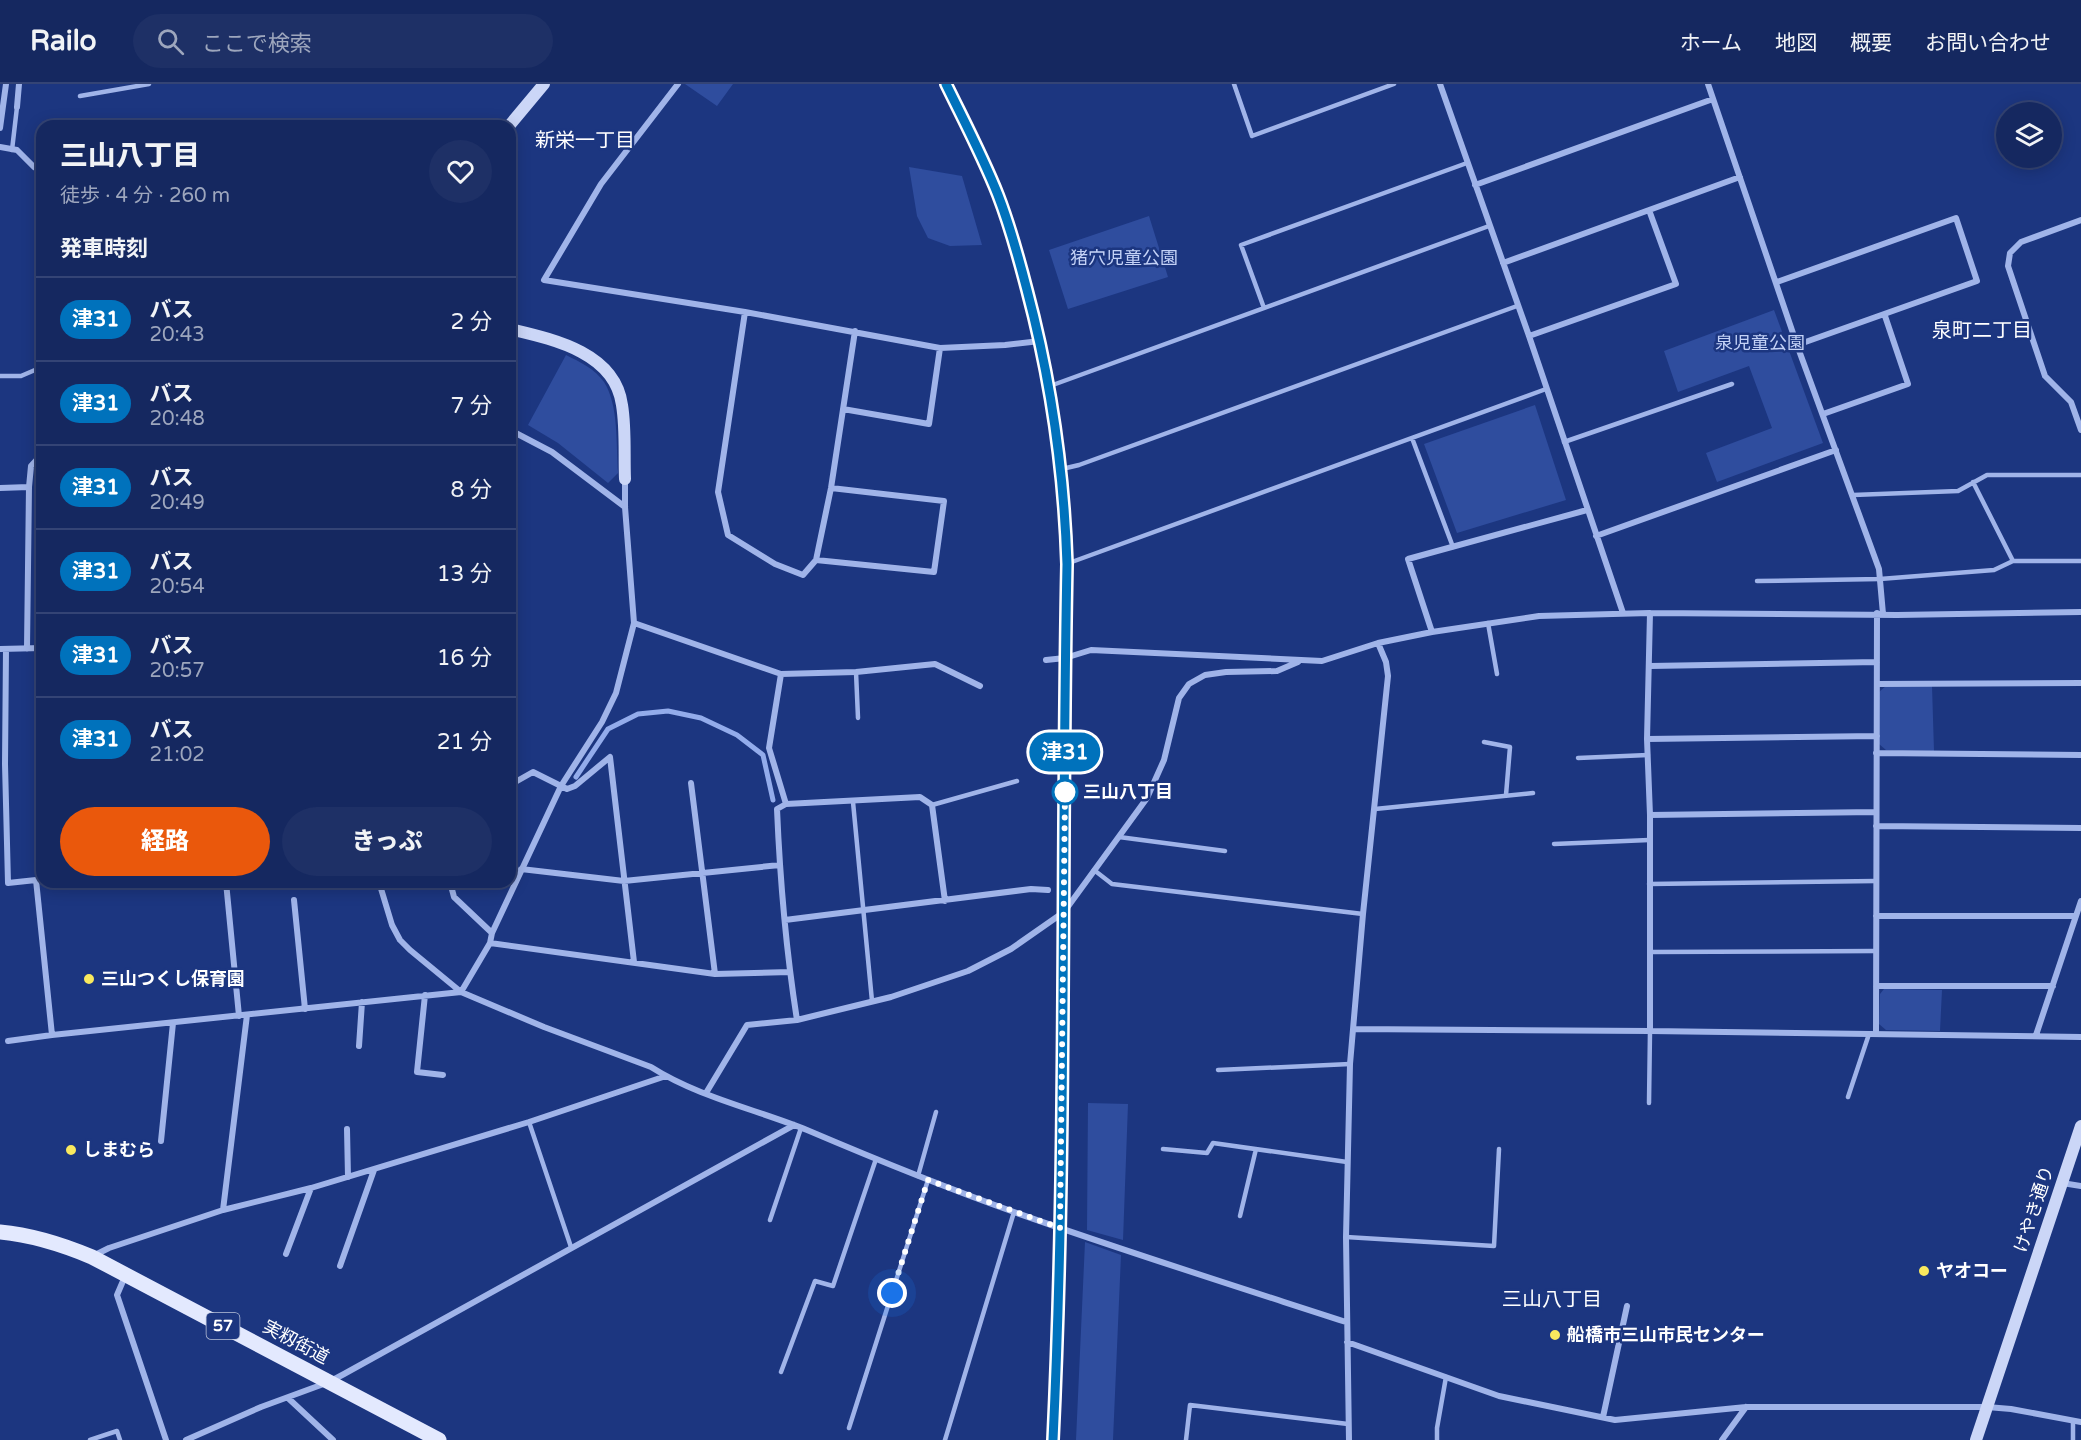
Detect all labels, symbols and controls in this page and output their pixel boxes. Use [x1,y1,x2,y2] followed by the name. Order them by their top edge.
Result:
[133,14,553,68] search box
[30,24,97,58] text: Railo
[154,25,187,58] icon: search
[202,31,312,57] text: ここで検索
[1680,31,1742,56] text: ホーム
[1775,31,1817,56] text: 地図
[1850,31,1892,56] text: 概要
[1925,31,2051,56] text: お問い合わせ
[1996,102,2062,168] map controls
[1996,102,2062,168] button: layers
[535,129,635,153] district label: 新栄一丁目
[60,139,200,173] text: 三山八丁目
[429,140,492,203] button: heart
[60,184,230,208] text: 徒歩 · 4 分 · 260 m
[60,236,148,262] text: 発車時刻
[1070,247,1178,269] park label: 猪穴児童公園
[149,297,193,323] text: バス
[72,307,119,332] text: 津31
[450,309,492,335] text: 2 分
[1932,319,2032,343] district label: 泉町二丁目
[149,323,205,347] text: 20:43
[1715,332,1805,354] park label: 泉児童公園
[149,381,193,407] text: バス
[72,391,119,416] text: 津31
[450,393,492,419] text: 7 分
[149,407,205,431] text: 20:48
[149,465,193,491] text: バス
[72,475,119,500] text: 津31
[450,477,492,503] text: 8 分
[149,491,205,515] text: 20:49
[149,549,193,575] text: バス
[72,559,119,584] text: 津31
[437,561,492,587] text: 13 分
[149,575,205,599] text: 20:54
[149,633,193,659] text: バス
[72,643,119,668] text: 津31
[437,645,492,671] text: 16 分
[149,659,205,683] text: 20:57
[149,717,193,743] text: バス
[72,727,119,752] text: 津31
[437,729,492,755] text: 21 分
[1030,732,1100,772] line badge: 津31
[1041,740,1089,765] text: 津31
[149,743,205,767] text: 21:02
[1052,779,1078,805] marker: 三山八丁目
[1083,781,1173,803] place label: 三山八丁目
[60,807,270,876] button: 経路
[282,807,492,876] button: きっぷ
[101,968,245,990] place label: 三山つくし保育園
[82,972,96,986] marker: 三山つくし保育園
[83,1139,155,1161] place label: しまむら
[64,1143,78,1157] marker: しまむら
[2010,1163,2058,1255] street label: けやき通り
[1936,1260,2008,1282] place label: ヤオコー
[1917,1264,1931,1278] marker: ヤオコー
[877,1278,907,1308] your location
[1502,1288,1602,1312] district label: 三山八丁目
[206,1313,240,1339] road number: 57
[259,1315,333,1369] street label: 実籾街道
[1567,1324,1765,1346] place label: 船橋市三山市民センター
[1548,1328,1562,1342] marker: 船橋市三山市民センター

